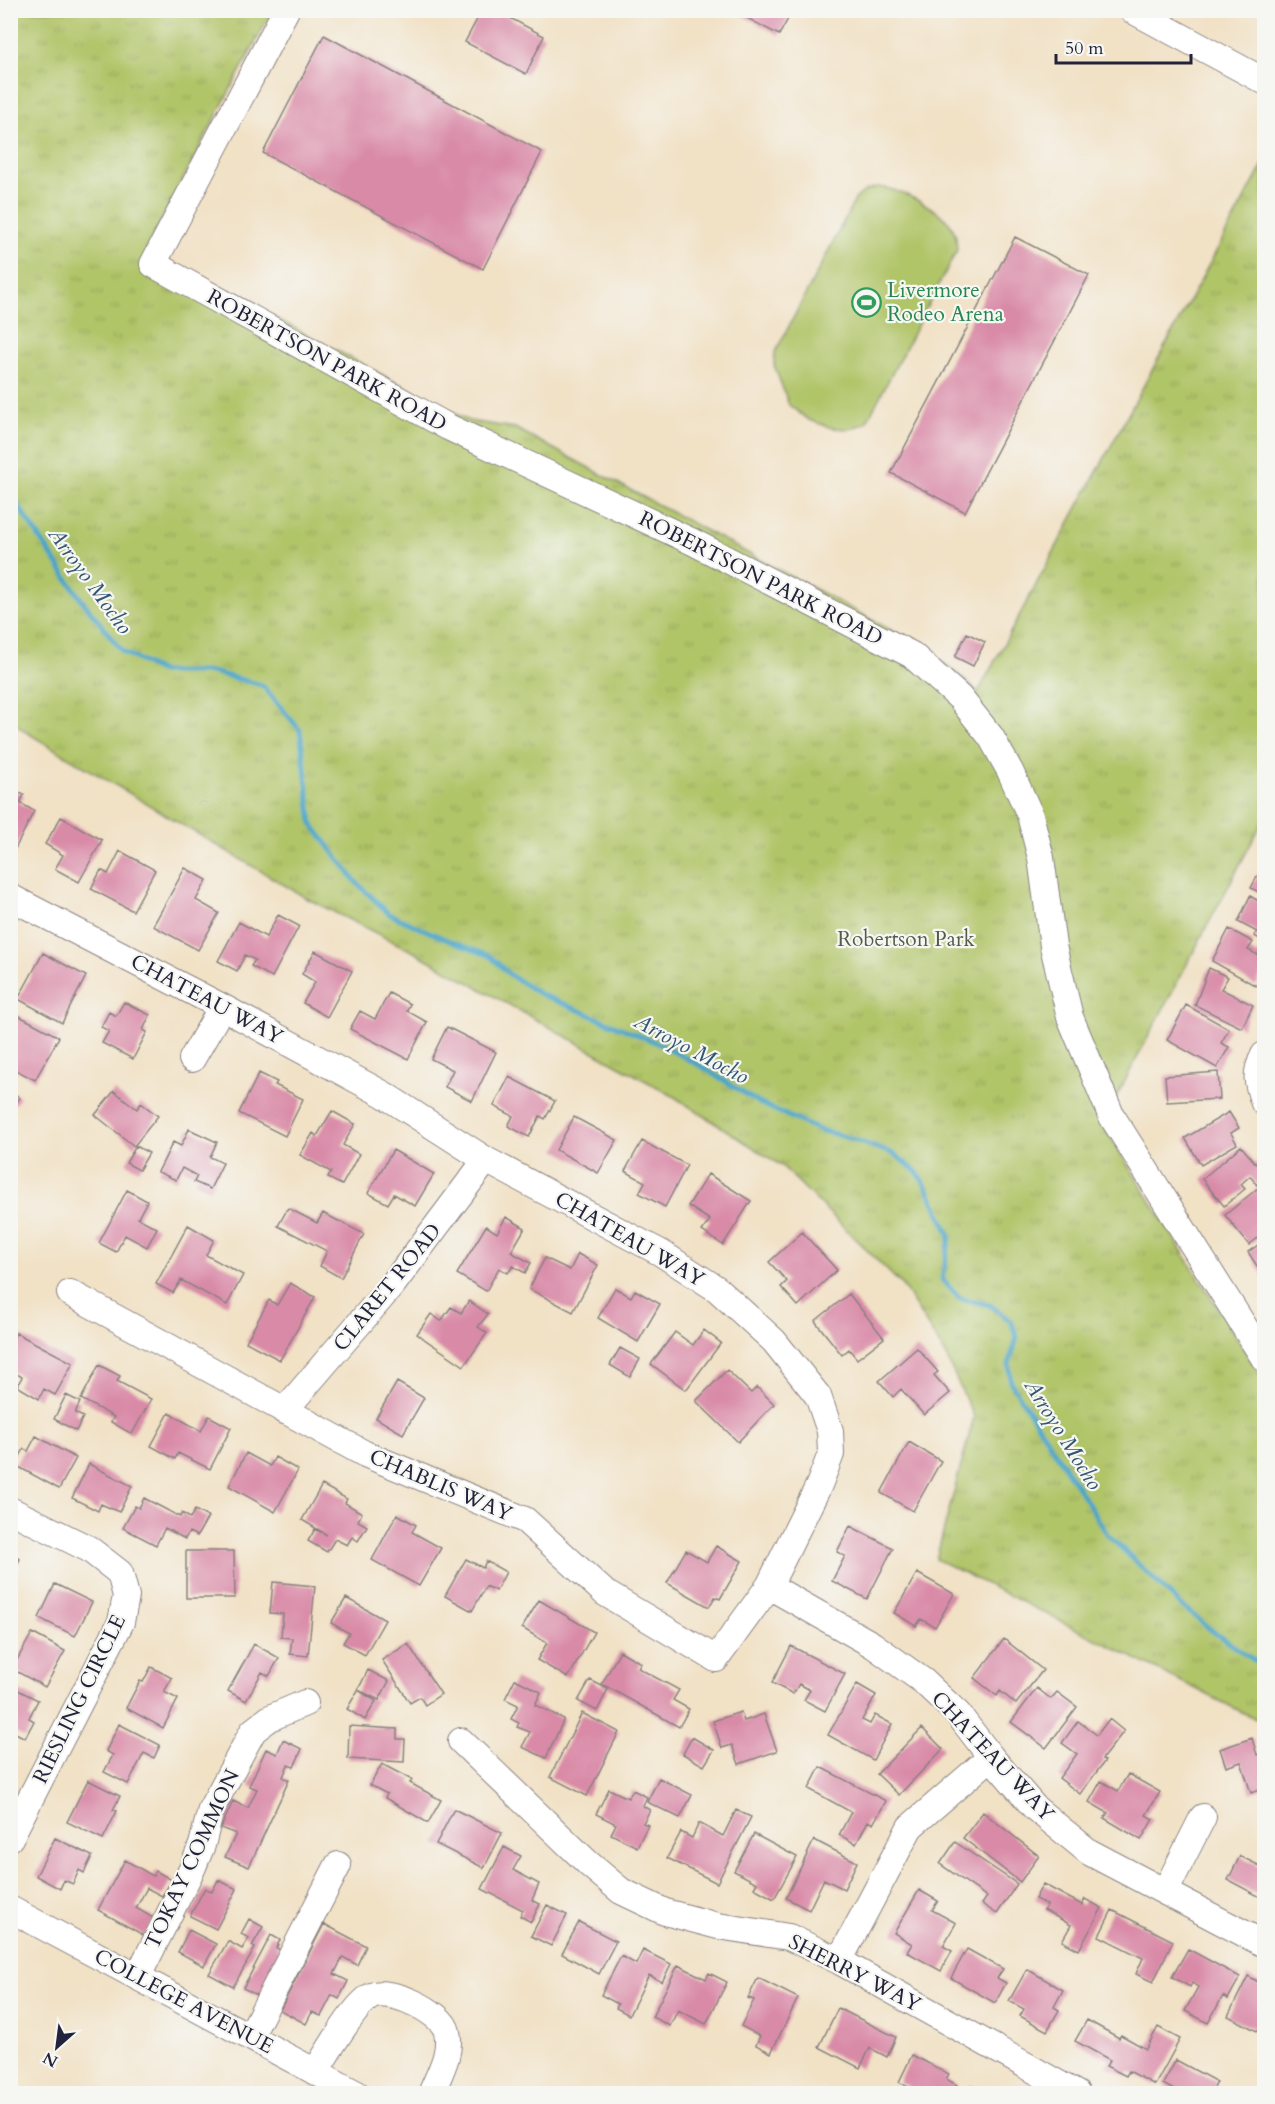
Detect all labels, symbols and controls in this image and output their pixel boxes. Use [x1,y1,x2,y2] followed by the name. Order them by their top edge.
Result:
[1056,27,1191,65] scale bar
[1065,36,1104,61] text: 50 m
[887,276,1004,329] place label: Livermore Rodeo Arena
[202,282,452,439] street label: ROBERTSON PARK ROAD
[850,286,882,318] sports icon: Livermore Rodeo Arena
[634,504,888,653] street label: ROBERTSON PARK ROAD
[40,520,139,640] water label: Arroyo Mocho
[837,925,975,954] park label: Robertson Park
[126,947,288,1052] street label: CHATEAU WAY
[628,1006,754,1092] water label: Arroyo Mocho
[550,1185,710,1294] street label: CHATEAU WAY
[327,1217,448,1357] street label: CLARET ROAD
[1016,1372,1109,1496] water label: Arroyo Mocho
[365,1442,517,1529] street label: CHABLIS WAY
[26,1610,133,1789] street label: RIESLING CIRCLE
[925,1685,1061,1828] street label: CHATEAU WAY
[138,1765,247,1954] street label: TOKAY COMMON
[783,1928,926,2019] street label: SHERRY WAY
[89,1942,279,2061] street label: COLLEGE AVENUE
[27,2017,87,2077] north arrow
[39,2046,62,2072] text: N

